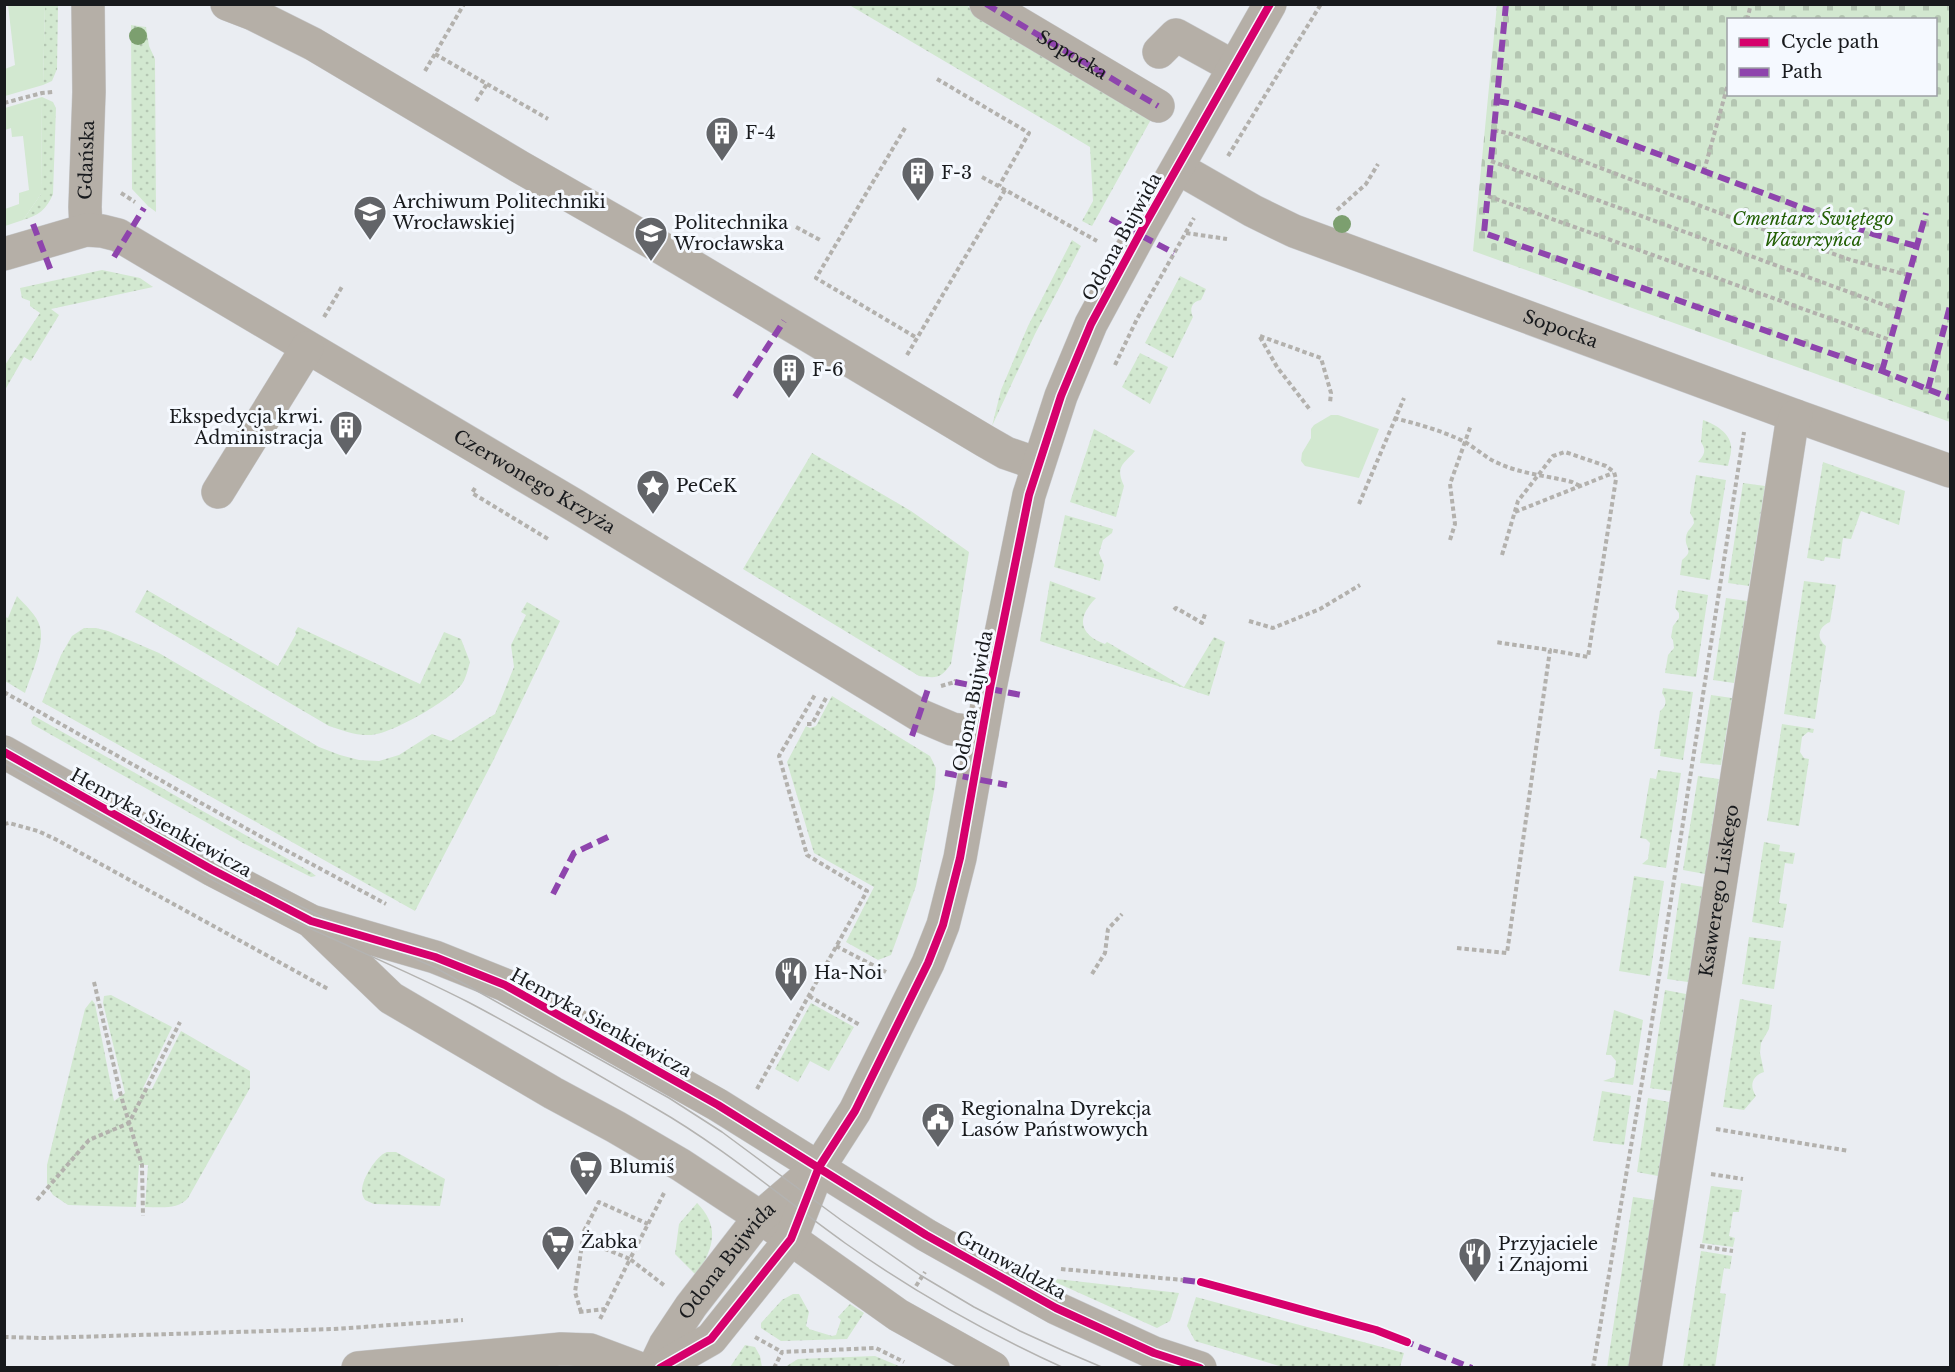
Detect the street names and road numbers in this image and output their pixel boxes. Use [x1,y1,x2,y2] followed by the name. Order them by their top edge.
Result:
[1033,26,1111,84] street label: Sopocka
[74,120,99,200] street label: Gdańska
[1078,169,1166,305] street label: Odona Bujwida
[1520,305,1601,353] street label: Sopocka
[449,425,619,539] street label: Czerwonego Krzyża
[949,629,997,773] street label: Odona Bujwida
[67,764,255,882] street label: Henryka Sienkiewicza
[1695,803,1743,979] street label: Ksawerego Liskego
[507,964,695,1082] street label: Henryka Sienkiewicza
[674,1198,780,1324] street label: Odona Bujwida
[952,1226,1070,1304] street label: Grunwaldzka

